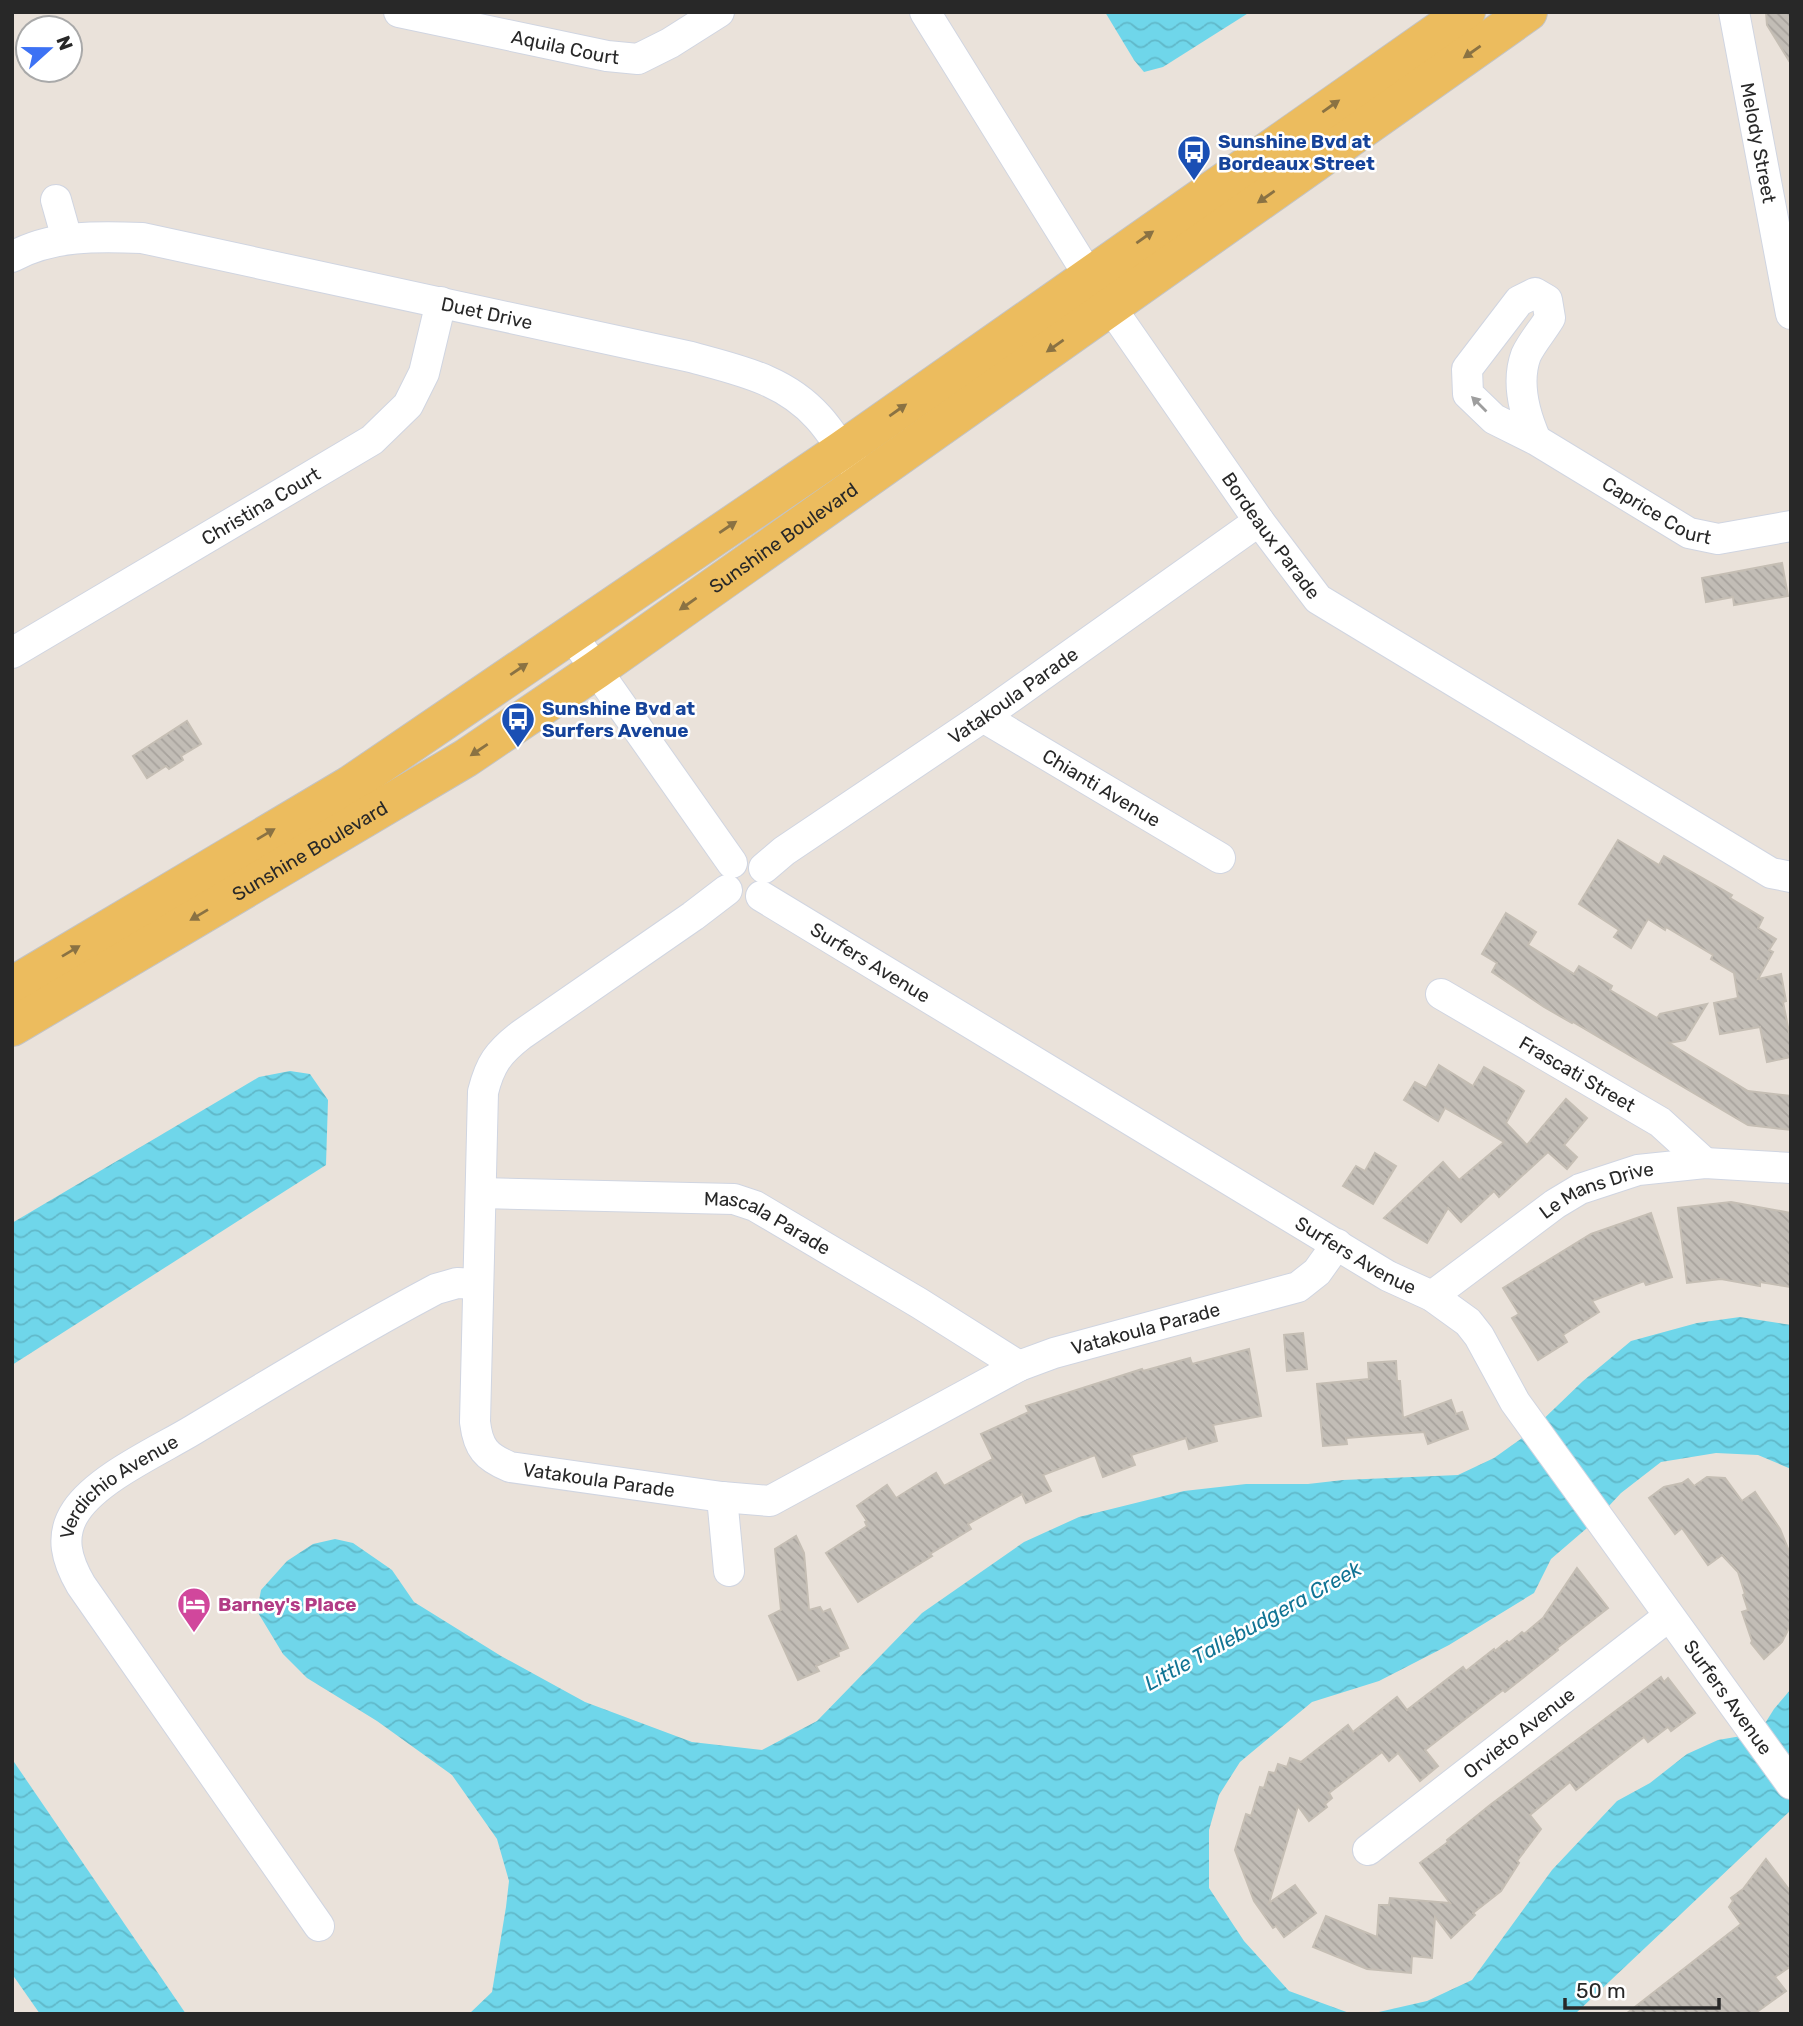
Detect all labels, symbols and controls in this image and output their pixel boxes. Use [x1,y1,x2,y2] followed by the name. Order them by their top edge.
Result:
[14,14,84,84] north arrow
[509,25,621,69] street label: Aquila Court
[51,33,78,54] text: N
[1463,44,1481,58] one-way arrow
[1736,81,1781,206] street label: Melody Street
[1322,99,1340,113] one-way arrow
[1218,130,1375,175] place label: Sunshine Bvd at Bordeaux Street
[1175,133,1213,182] bus stop icon: Sunshine Bvd at Bordeaux Street
[1257,190,1275,204] one-way arrow
[1136,230,1154,244] one-way arrow
[439,292,535,334] street label: Duet Drive
[1046,339,1064,353] one-way arrow
[1470,396,1487,413] one-way arrow
[889,403,907,417] one-way arrow
[197,462,325,550] street label: Christina Court
[1217,468,1325,604] street label: Bordeaux Parade
[1598,472,1714,549] street label: Caprice Court
[705,478,862,598] street label: Sunshine Boulevard
[719,520,737,534] one-way arrow
[679,597,697,611] one-way arrow
[944,642,1082,749] street label: Vatakoula Parade
[510,662,528,676] one-way arrow
[542,697,695,742] place label: Sunshine Bvd at Surfers Avenue
[499,700,537,749] bus stop icon: Sunshine Bvd at Surfers Avenue
[469,743,489,756] one-way arrow
[1038,744,1165,832] street label: Chianti Avenue
[228,796,392,906] street label: Sunshine Boulevard
[257,828,276,841] one-way arrow
[189,909,208,922] one-way arrow
[806,918,934,1008] street label: Surfers Avenue
[61,945,80,957] one-way arrow
[1515,1031,1640,1117] street label: Frascati Street
[1535,1157,1655,1224] street label: Le Mans Drive
[704,1187,834,1260] street label: Mascala Parade
[1291,1212,1420,1299] street label: Surfers Avenue
[1069,1298,1223,1360] street label: Vatakoula Parade
[55,1430,182,1540] street label: Verdichio Avenue
[521,1458,676,1502] street label: Vatakoula Parade
[1140,1555,1367,1696] water label: Little Tallebudgera Creek
[175,1585,213,1634] hotel icon: Barney's Place
[218,1593,356,1616] place label: Barney's Place
[1679,1636,1777,1759] street label: Surfers Avenue
[1459,1683,1579,1784] street label: Orvieto Avenue
[1565,1966,1719,2010] scale bar
[1576,1978,1626,2003] text: 50 m

